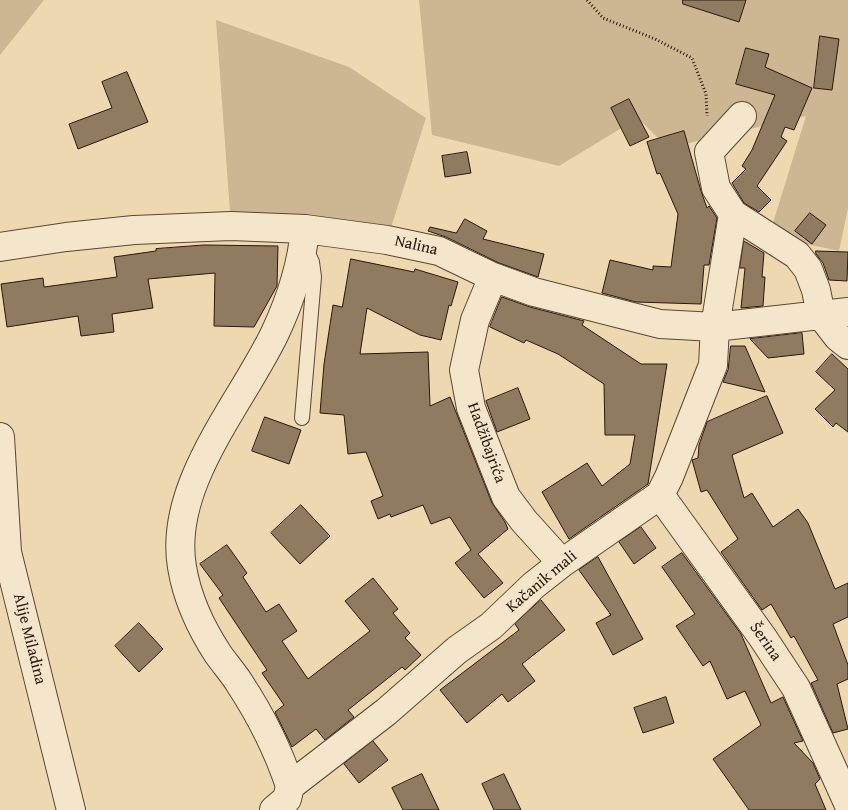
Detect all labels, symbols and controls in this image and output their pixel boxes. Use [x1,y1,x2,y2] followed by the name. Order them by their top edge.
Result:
[393,232,439,260] street label: Nalina
[463,400,509,486] street label: Hadžibajrića
[503,547,581,617] street label: Kačanik mali
[8,591,50,687] street label: Alije Miladina
[745,619,785,665] street label: Šerina

